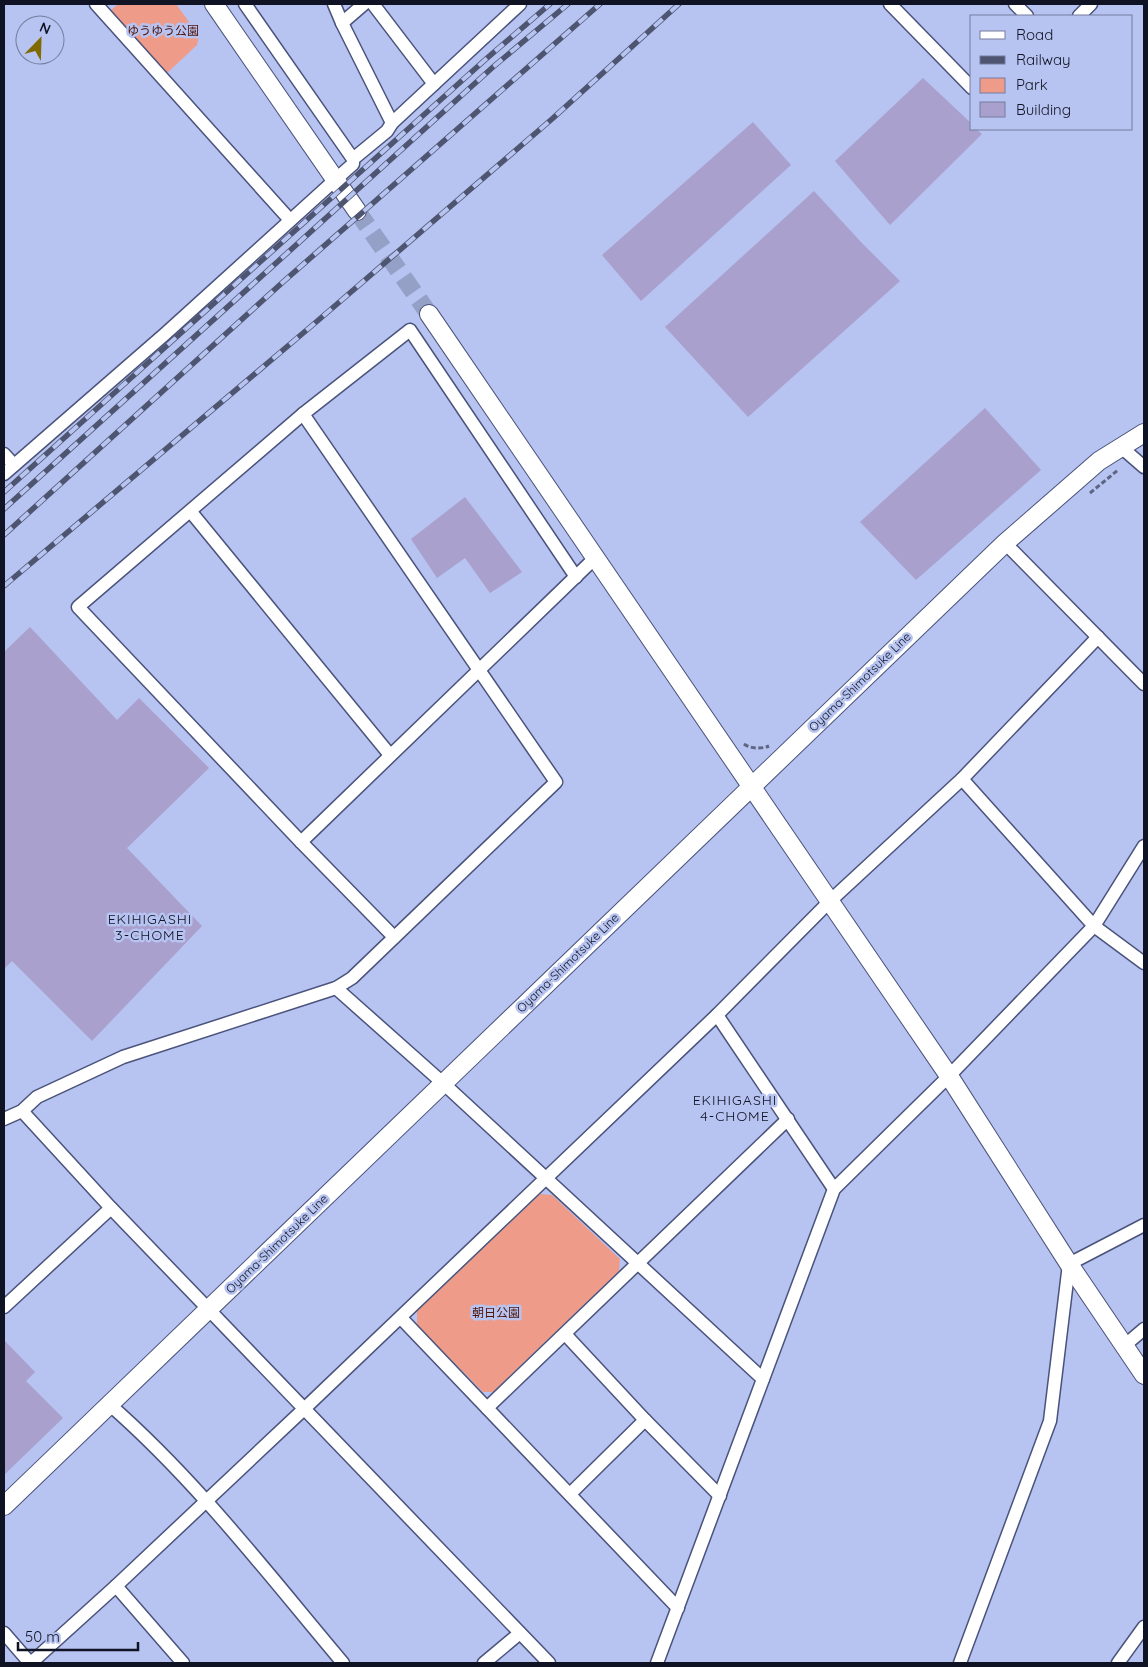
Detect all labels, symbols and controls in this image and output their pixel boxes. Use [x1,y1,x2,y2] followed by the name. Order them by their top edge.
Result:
[15,15,65,65] north arrow
[970,15,1133,130] legend
[37,18,53,38] text: N
[127,23,199,38] park label: ゆうゆう公園
[1016,25,1053,44] text: Road
[1016,50,1071,69] text: Railway
[1016,75,1048,94] text: Park
[1016,100,1071,119] text: Building
[805,629,914,734] street label: Oyama-Shimotsuke Line
[108,910,192,944] district label: EKIHIGASHI 3-CHOME
[513,910,622,1015] street label: Oyama-Shimotsuke Line
[693,1091,777,1125] district label: EKIHIGASHI 4-CHOME
[222,1191,331,1296] street label: Oyama-Shimotsuke Line
[472,1305,520,1320] park label: 朝日公園
[18,1620,138,1652] scale bar
[25,1627,60,1646] text: 50 m

